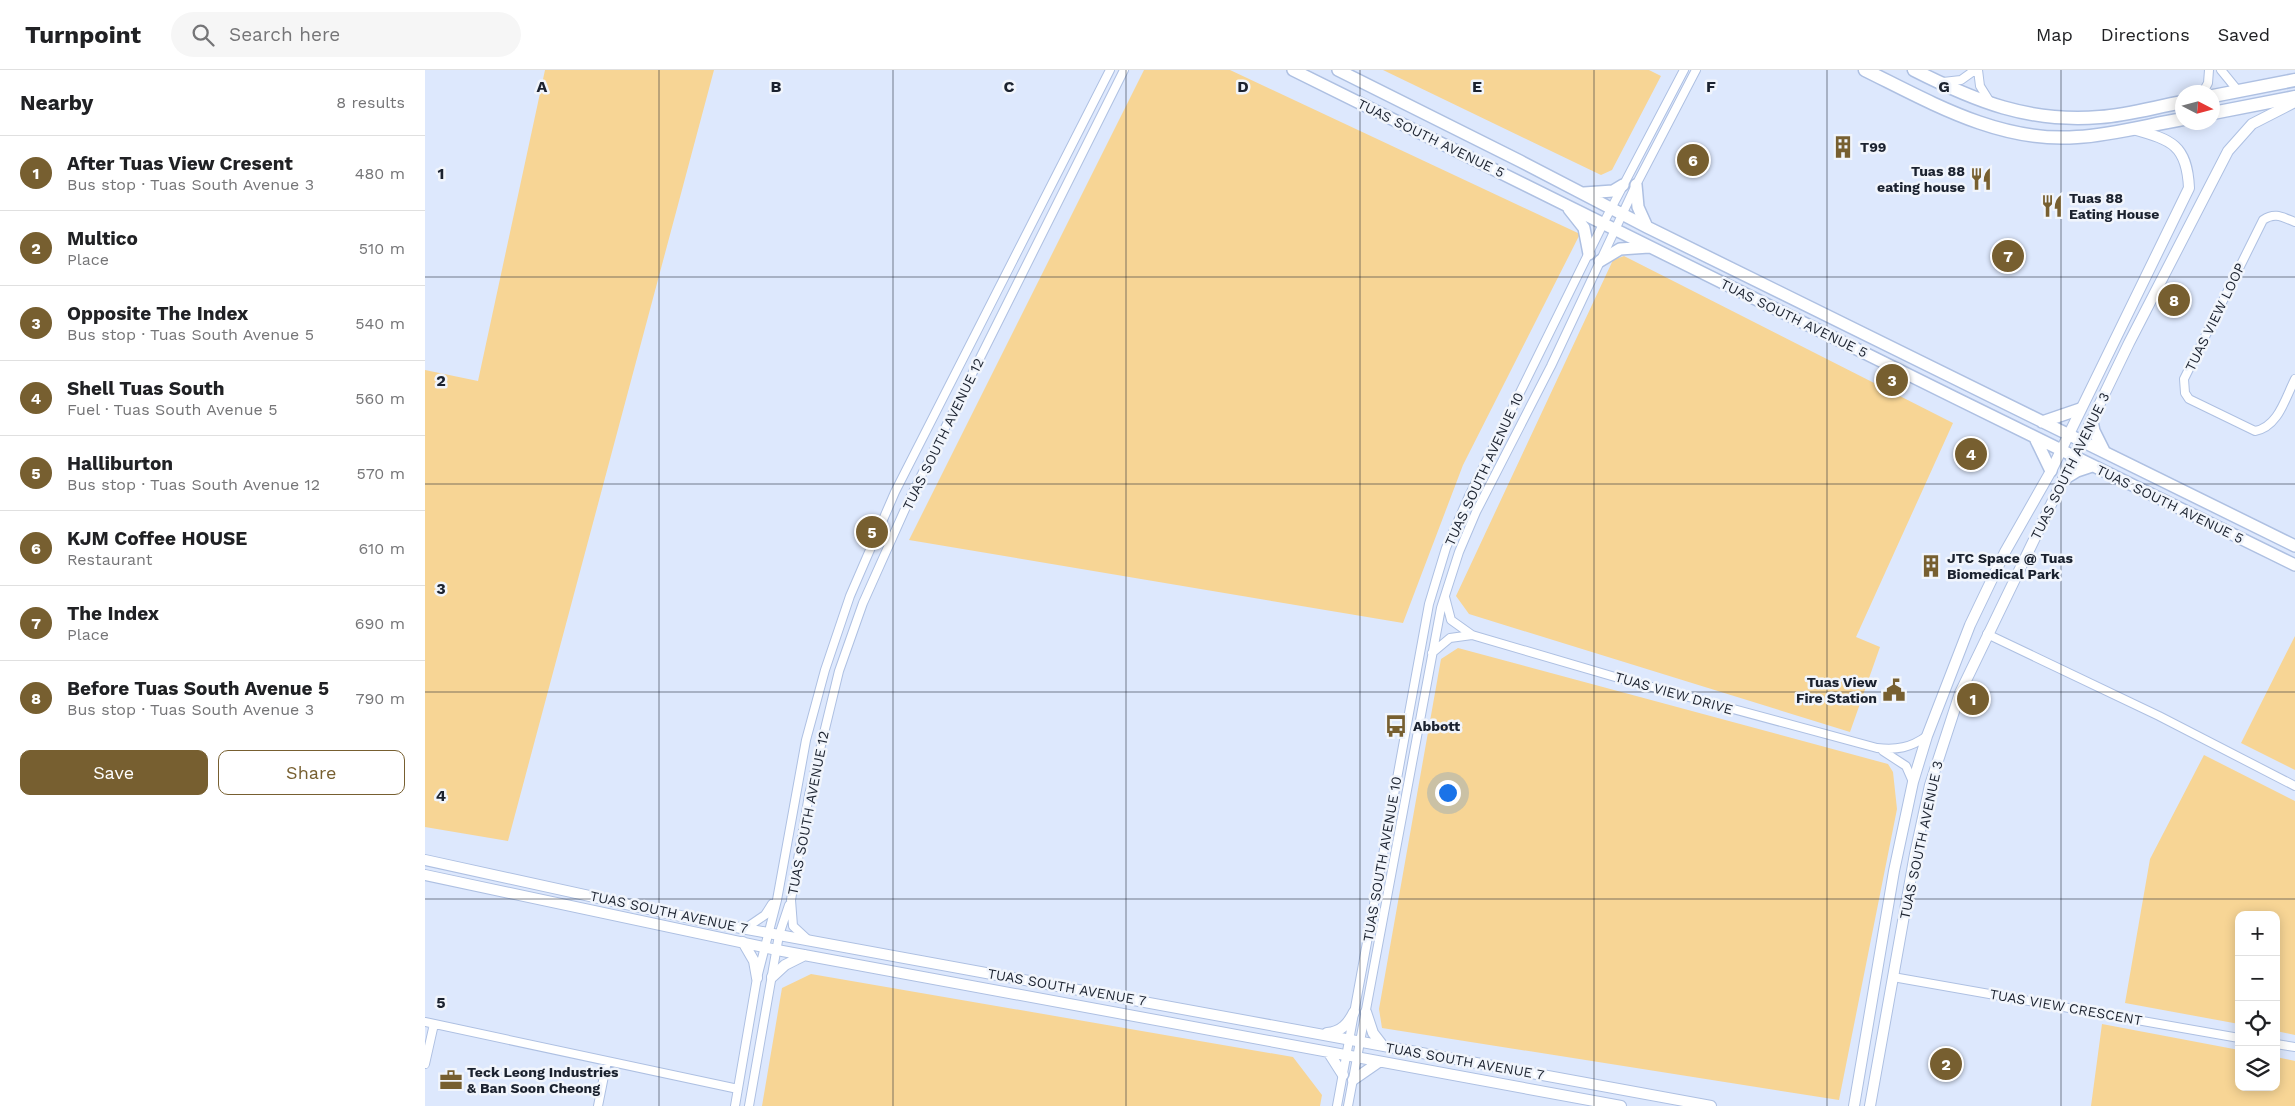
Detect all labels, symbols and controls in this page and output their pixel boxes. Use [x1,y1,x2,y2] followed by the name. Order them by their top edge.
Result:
[171,12,521,57] search box
[25,21,141,49] text: Turnpoint
[189,21,217,49] icon: search
[229,23,340,46] text: Search here
[2036,24,2073,45] text: Map
[2101,24,2190,45] text: Directions
[2218,24,2270,45] text: Saved
[537,77,548,96] text: A
[771,77,782,96] text: B
[1004,77,1015,96] text: C
[1237,77,1249,96] text: D
[1472,77,1482,96] text: E
[1706,77,1716,96] text: F
[1938,77,1950,96] text: G
[2175,85,2220,130] north arrow
[20,90,93,115] text: Nearby
[336,93,405,112] text: 8 results
[1355,95,1507,181] street label: TUAS SOUTH AVENUE 5
[1830,134,1856,160] building icon: T99
[1860,139,1886,155] place label: T99
[1677,141,1709,179] pin: 6
[67,152,293,175] text: After Tuas View Cresent
[1877,163,1965,195] place label: Tuas 88 eating house
[33,164,39,183] text: 1
[355,164,405,183] text: 480 m
[438,164,444,183] text: 1
[1968,166,1994,192] restaurant icon: Tuas 88 eating house
[67,175,314,194] text: Bus stop · Tuas South Avenue 3
[2069,190,2159,222] place label: Tuas 88 Eating House
[2039,193,2065,219] restaurant icon: Tuas 88 Eating House
[67,227,138,250] text: Multico
[1992,237,2024,275] pin: 7
[31,239,41,258] text: 2
[359,239,405,258] text: 510 m
[67,250,109,269] text: Place
[2182,260,2248,374] street label: TUAS VIEW LOOP
[1718,275,1870,361] street label: TUAS SOUTH AVENUE 5
[2158,281,2190,319] pin: 8
[67,302,248,325] text: Opposite The Index
[31,314,41,333] text: 3
[355,314,405,333] text: 540 m
[67,325,314,344] text: Bus stop · Tuas South Avenue 5
[899,355,987,513] street label: TUAS SOUTH AVENUE 12
[1876,361,1908,399] pin: 3
[436,371,446,390] text: 2
[67,377,225,400] text: Shell Tuas South
[31,389,41,408] text: 4
[355,389,405,408] text: 560 m
[1441,390,1527,548] street label: TUAS SOUTH AVENUE 10
[2027,390,2113,542] street label: TUAS SOUTH AVENUE 3
[67,400,278,419] text: Fuel · Tuas South Avenue 5
[1955,435,1987,473] pin: 4
[67,452,173,475] text: Halliburton
[2094,461,2246,547] street label: TUAS SOUTH AVENUE 5
[31,464,41,483] text: 5
[356,464,405,483] text: 570 m
[67,475,320,494] text: Bus stop · Tuas South Avenue 12
[856,513,888,551] pin: 5
[67,527,247,550] text: KJM Coffee HOUSE
[31,539,41,558] text: 6
[358,539,405,558] text: 610 m
[67,550,153,569] text: Restaurant
[1947,550,2074,582] place label: JTC Space @ Tuas Biomedical Park
[1918,553,1944,579] building icon: JTC Space @ Tuas Biomedical Park
[436,579,446,598] text: 3
[67,602,159,625] text: The Index
[31,614,41,633] text: 7
[355,614,405,633] text: 690 m
[67,625,109,644] text: Place
[1613,668,1735,718] street label: TUAS VIEW DRIVE
[1796,674,1877,706] place label: Tuas View Fire Station
[67,677,329,700] text: Before Tuas South Avenue 5
[1881,677,1907,703] public building icon: Tuas View Fire Station
[1957,680,1989,718] pin: 1
[31,689,41,708] text: 8
[355,689,405,708] text: 790 m
[67,700,314,719] text: Bus stop · Tuas South Avenue 3
[1383,713,1409,739] bus stop icon: Abbott
[1413,718,1460,734] place label: Abbott
[784,730,832,896] street label: TUAS SOUTH AVENUE 12
[20,750,208,795] button: Save
[218,750,405,795] button: Share
[1896,759,1946,921] street label: TUAS SOUTH AVENUE 3
[1360,775,1404,943] street label: TUAS SOUTH AVENUE 10
[1435,780,1461,806] your location
[436,786,446,805] text: 4
[589,887,749,937] street label: TUAS SOUTH AVENUE 7
[2235,911,2280,1091] map controls
[2235,911,2280,956] button: +
[2235,956,2280,1001] button: −
[986,965,1148,1009] street label: TUAS SOUTH AVENUE 7
[1988,986,2144,1028] street label: TUAS VIEW CRESCENT
[436,993,446,1012] text: 5
[2235,1001,2280,1046] button: locate
[1384,1039,1546,1083] street label: TUAS SOUTH AVENUE 7
[1930,1045,1962,1083] pin: 2
[2235,1046,2280,1091] button: layers
[467,1064,619,1096] place label: Teck Leong Industries & Ban Soon Cheong
[438,1067,464,1093] office icon: Teck Leong Industries & Ban Soon Cheong

